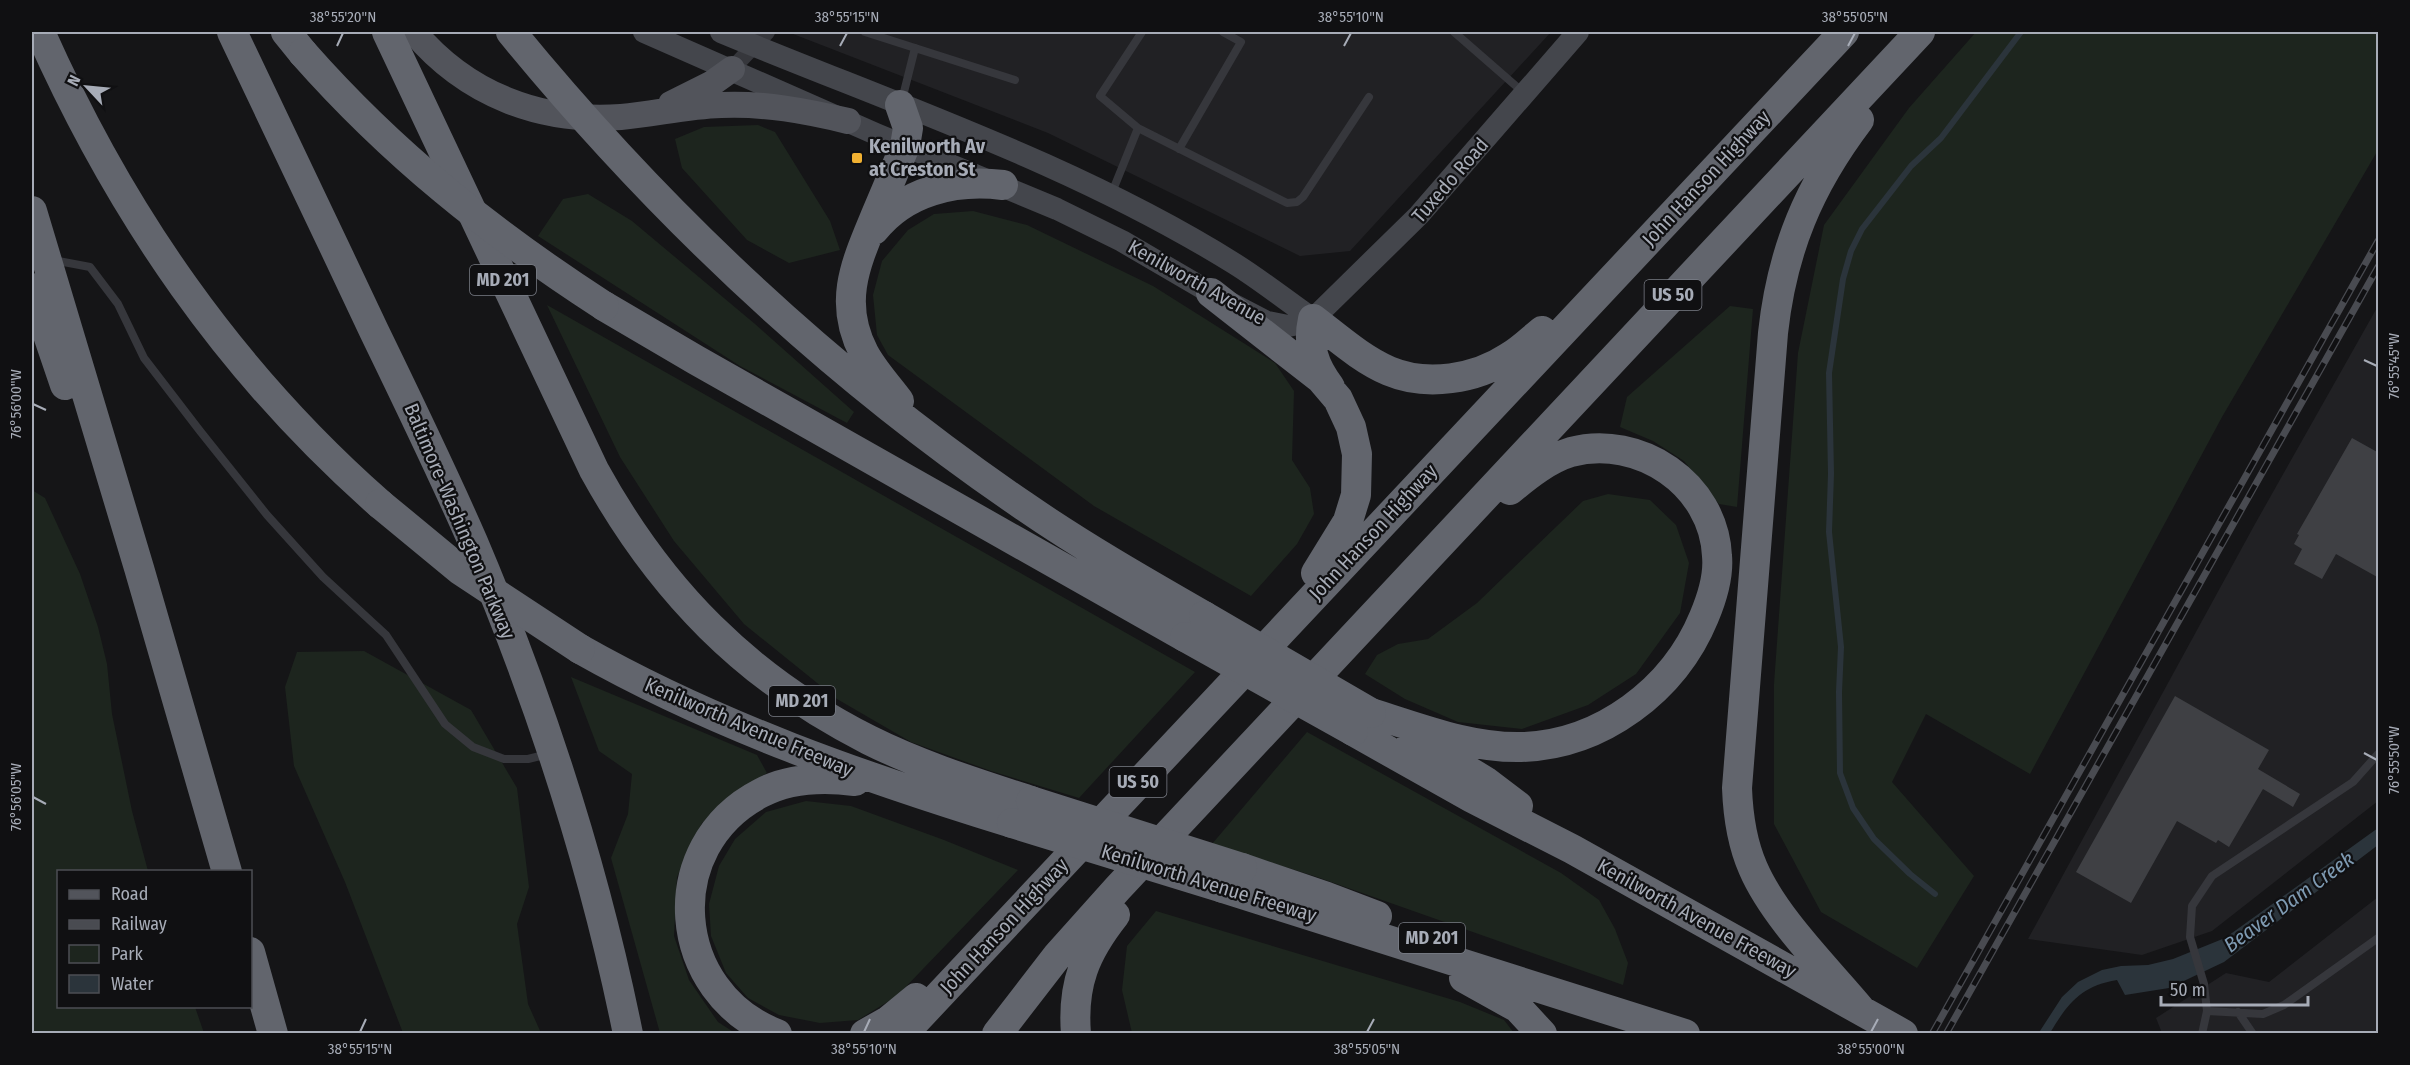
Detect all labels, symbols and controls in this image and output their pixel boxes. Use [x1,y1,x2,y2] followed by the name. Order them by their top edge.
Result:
[310,8,376,26] text: 38°55'20"N
[815,8,879,26] text: 38°55'15"N
[1318,8,1384,26] text: 38°55'10"N
[1822,8,1888,26] text: 38°55'05"N
[57,57,117,117] north arrow
[63,72,85,89] text: N
[1637,105,1775,251] street label: John Hanson Highway
[1407,133,1493,227] street label: Tuxedo Road
[869,134,986,181] place label: Kenilworth Av at Creston St
[850,151,864,165] marker: Kenilworth Av at Creston St
[1124,234,1270,330] street label: Kenilworth Avenue
[470,265,536,295] road number: MD 201
[1644,280,1702,310] road number: US 50
[2385,333,2403,399] text: 76°55'45"W
[7,369,25,439] text: 76°56'00"W
[399,399,521,643] street label: Baltimore-Washington Parkway
[1304,459,1442,605] street label: John Hanson Highway
[641,672,857,782] street label: Kenilworth Avenue Freeway
[769,686,835,716] road number: MD 201
[2385,726,2403,794] text: 76°55'50"W
[7,763,25,831] text: 76°56'05"W
[1110,767,1166,797] road number: US 50
[1099,839,1320,927] street label: Kenilworth Avenue Freeway
[2219,846,2359,958] water label: Beaver Dam Creek
[935,853,1073,999] street label: John Hanson Highway
[1593,853,1801,983] street label: Kenilworth Avenue Freeway
[57,870,252,1008] legend
[111,883,148,905] text: Road
[111,913,167,935] text: Railway
[1399,923,1465,953] road number: MD 201
[111,943,144,965] text: Park
[2161,969,2308,1007] scale bar
[111,973,154,995] text: Water
[2170,979,2206,1001] text: 50 m
[328,1040,392,1058] text: 38°55'15"N
[831,1040,897,1058] text: 38°55'10"N
[1334,1040,1400,1058] text: 38°55'05"N
[1837,1040,1905,1058] text: 38°55'00"N

